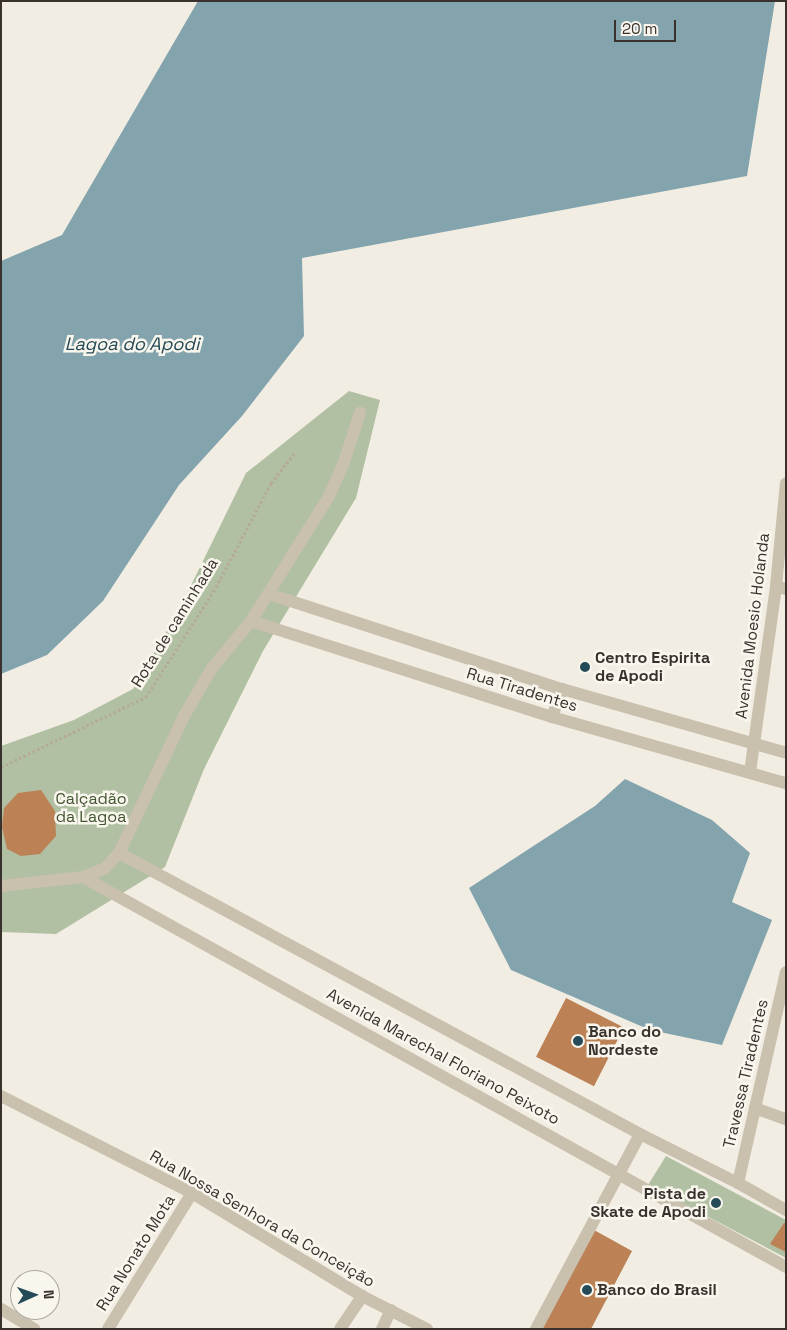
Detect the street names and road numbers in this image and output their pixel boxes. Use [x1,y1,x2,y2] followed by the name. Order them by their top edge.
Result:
[732,532,774,720] street label: Avenida Moesio Holanda
[127,555,223,691] street label: Rota de caminhada
[464,664,580,716] street label: Rua Tiradentes
[323,985,563,1129] street label: Avenida Marechal Floriano Peixoto
[719,997,773,1151] street label: Travessa Tiradentes
[146,1147,378,1291] street label: Rua Nossa Senhora da Conceição
[93,1191,179,1315] street label: Rua Nonato Mota

